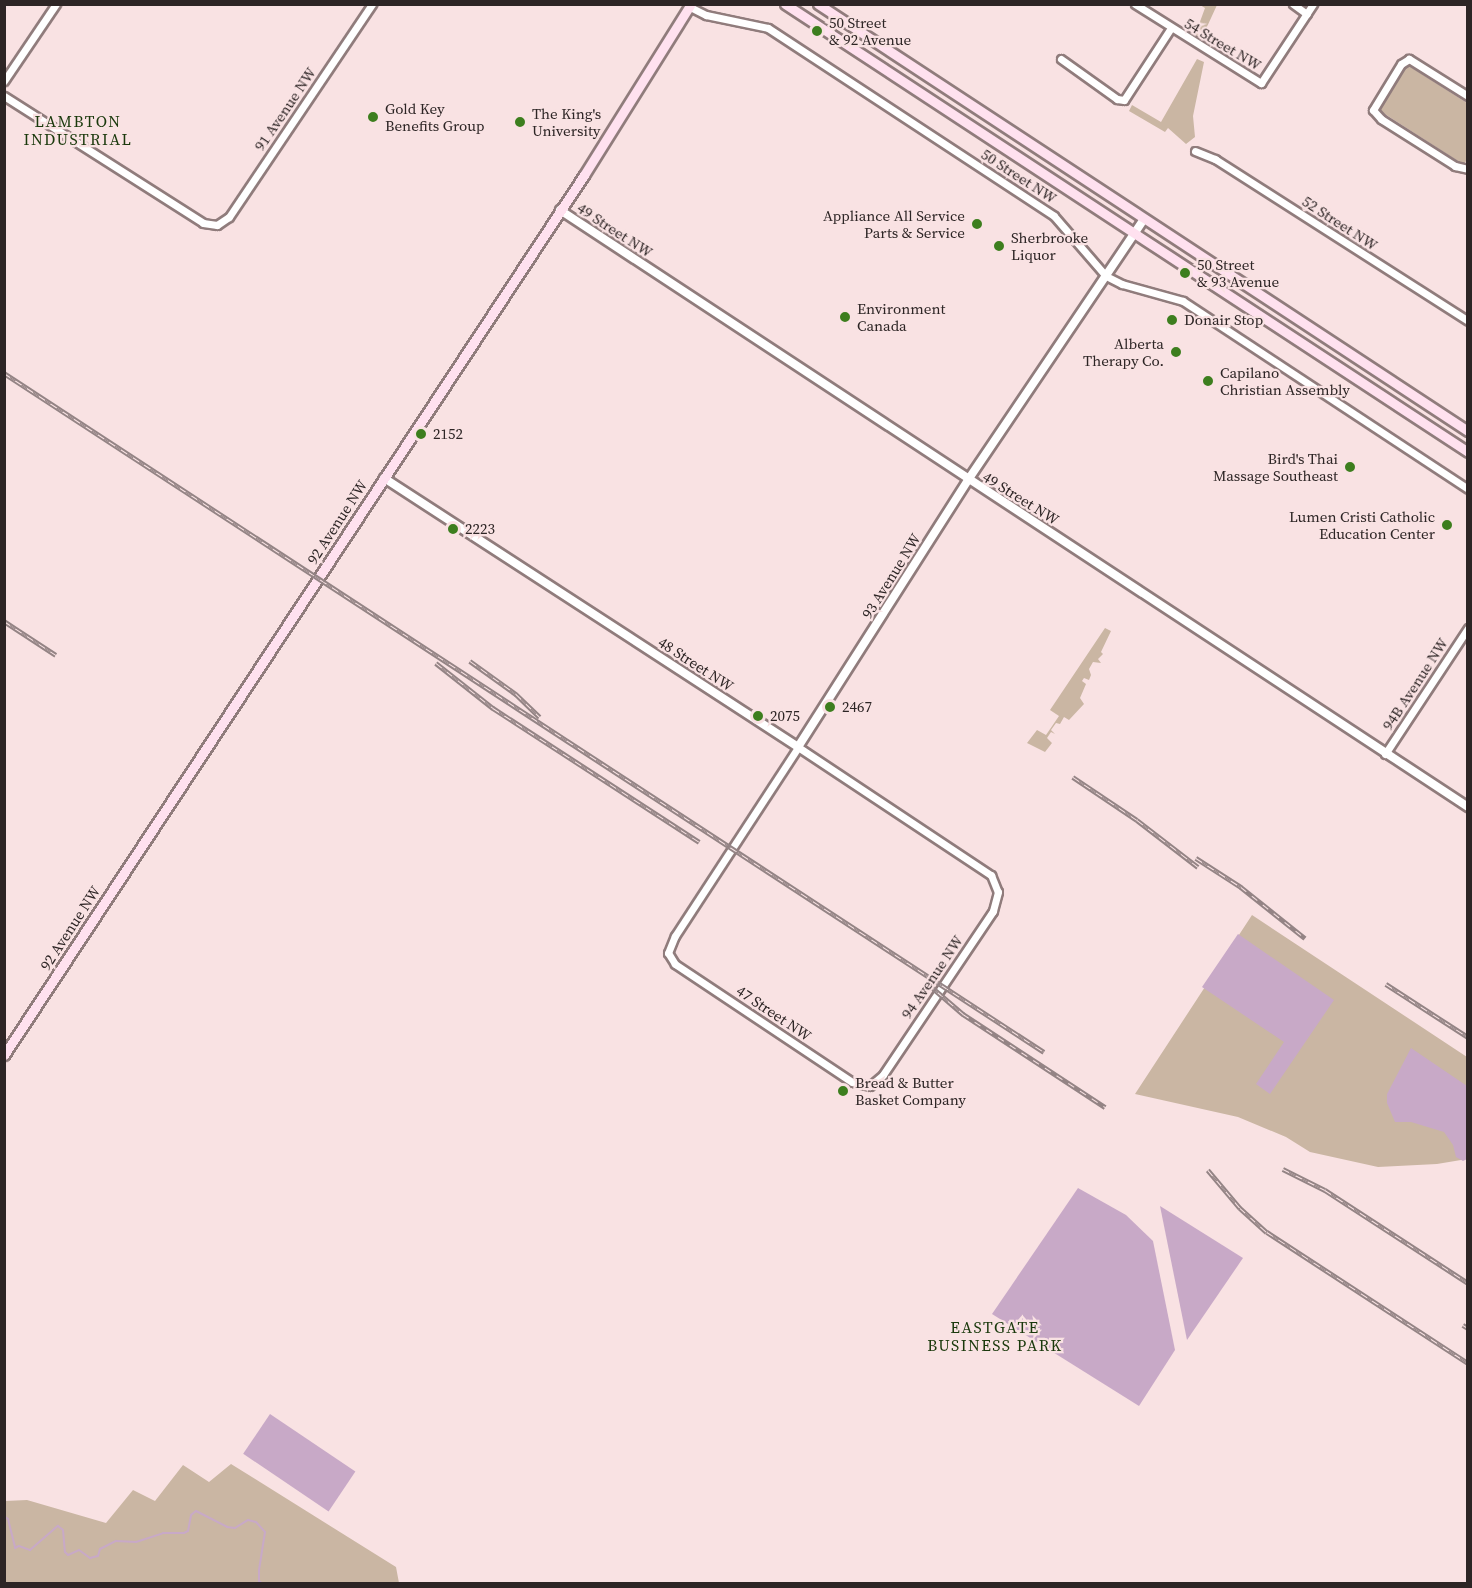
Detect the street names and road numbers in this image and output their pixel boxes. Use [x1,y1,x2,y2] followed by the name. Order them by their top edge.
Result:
[1181,14,1265,74] street label: 54 Street NW
[251,64,319,154] street label: 91 Avenue NW
[978,145,1060,207] street label: 50 Street NW
[1299,192,1381,254] street label: 52 Street NW
[574,199,656,261] street label: 49 Street NW
[980,468,1062,528] street label: 49 Street NW
[303,477,371,567] street label: 92 Avenue NW
[858,530,924,622] street label: 93 Avenue NW
[655,633,737,695] street label: 48 Street NW
[1379,635,1451,733] street label: 94B Avenue NW
[36,883,104,973] street label: 92 Avenue NW
[898,932,966,1022] street label: 94 Avenue NW
[733,981,815,1045] street label: 47 Street NW

